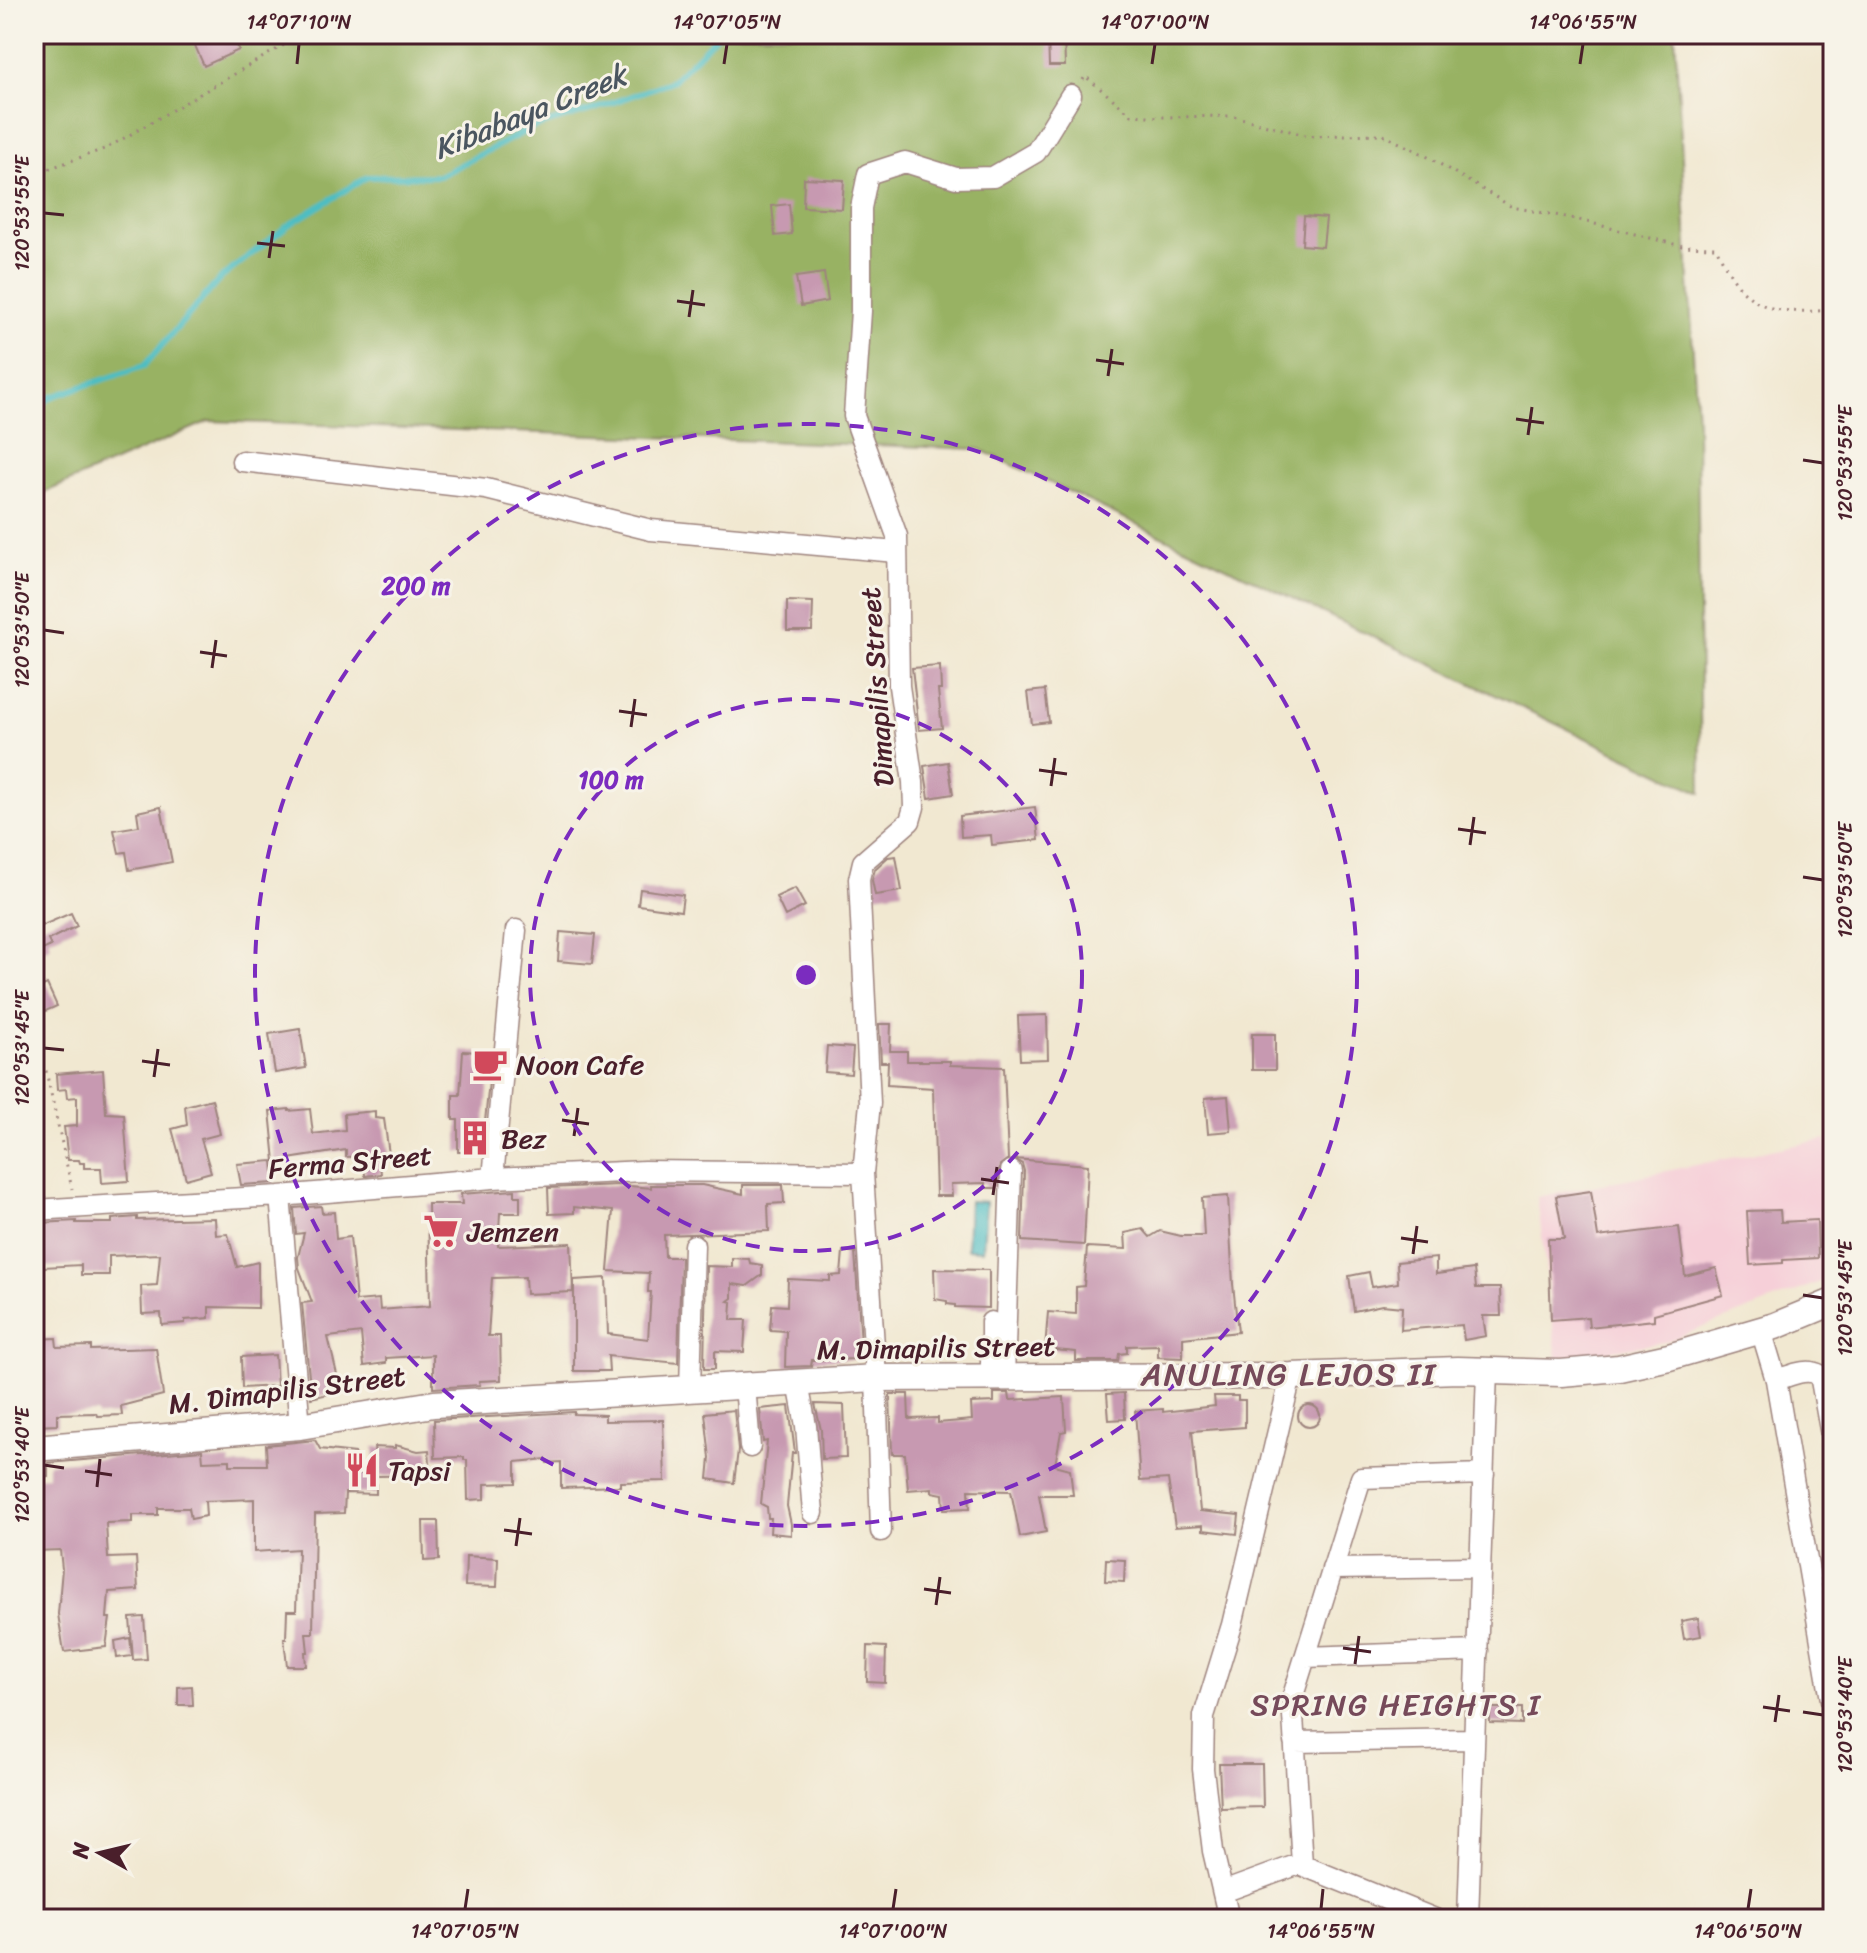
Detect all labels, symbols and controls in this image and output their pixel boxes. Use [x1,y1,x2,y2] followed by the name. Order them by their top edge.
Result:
[247,5,351,40] text: 14°07'10"N
[673,5,781,40] text: 14°07'05"N
[1101,5,1209,40] text: 14°07'00"N
[1529,5,1637,40] text: 14°06'55"N
[425,47,639,175] water label: Kibabaya Creek
[5,153,40,271] text: 120°53'55"E
[1828,403,1863,521] text: 120°53'55"E
[381,565,451,607] text: 200 m
[5,570,40,688] text: 120°53'50"E
[846,586,908,788] street label: Dimapilis Street
[578,759,644,801] text: 100 m
[1828,820,1863,938] text: 120°53'50"E
[792,961,820,989] centre of rings
[5,988,40,1106] text: 120°53'45"E
[516,1040,644,1089] place label: Noon Cafe
[471,1045,509,1083] cafe icon: Noon Cafe
[501,1114,547,1163] place label: Bez
[456,1119,494,1157] building icon: Bez
[266,1130,434,1194] street label: Ferma Street
[466,1207,559,1256] place label: Jemzen
[422,1212,460,1250] supermarket icon: Jemzen
[1828,1238,1863,1356] text: 120°53'45"E
[816,1321,1056,1375] street label: M. Dimapilis Street
[1140,1346,1437,1403] district label: ANULING LEJOS II
[166,1351,408,1429] street label: M. Dimapilis Street
[5,1405,40,1523] text: 120°53'40"E
[388,1446,452,1495] place label: Tapsi
[343,1451,381,1489] restaurant icon: Tapsi
[1828,1655,1863,1773] text: 120°53'40"E
[1250,1678,1542,1732] district label: SPRING HEIGHTS I
[60,1813,140,1893] north arrow
[60,1839,101,1862] text: N
[411,1914,519,1949] text: 14°07'05"N
[839,1914,947,1949] text: 14°07'00"N
[1267,1914,1375,1949] text: 14°06'55"N
[1694,1914,1802,1949] text: 14°06'50"N

